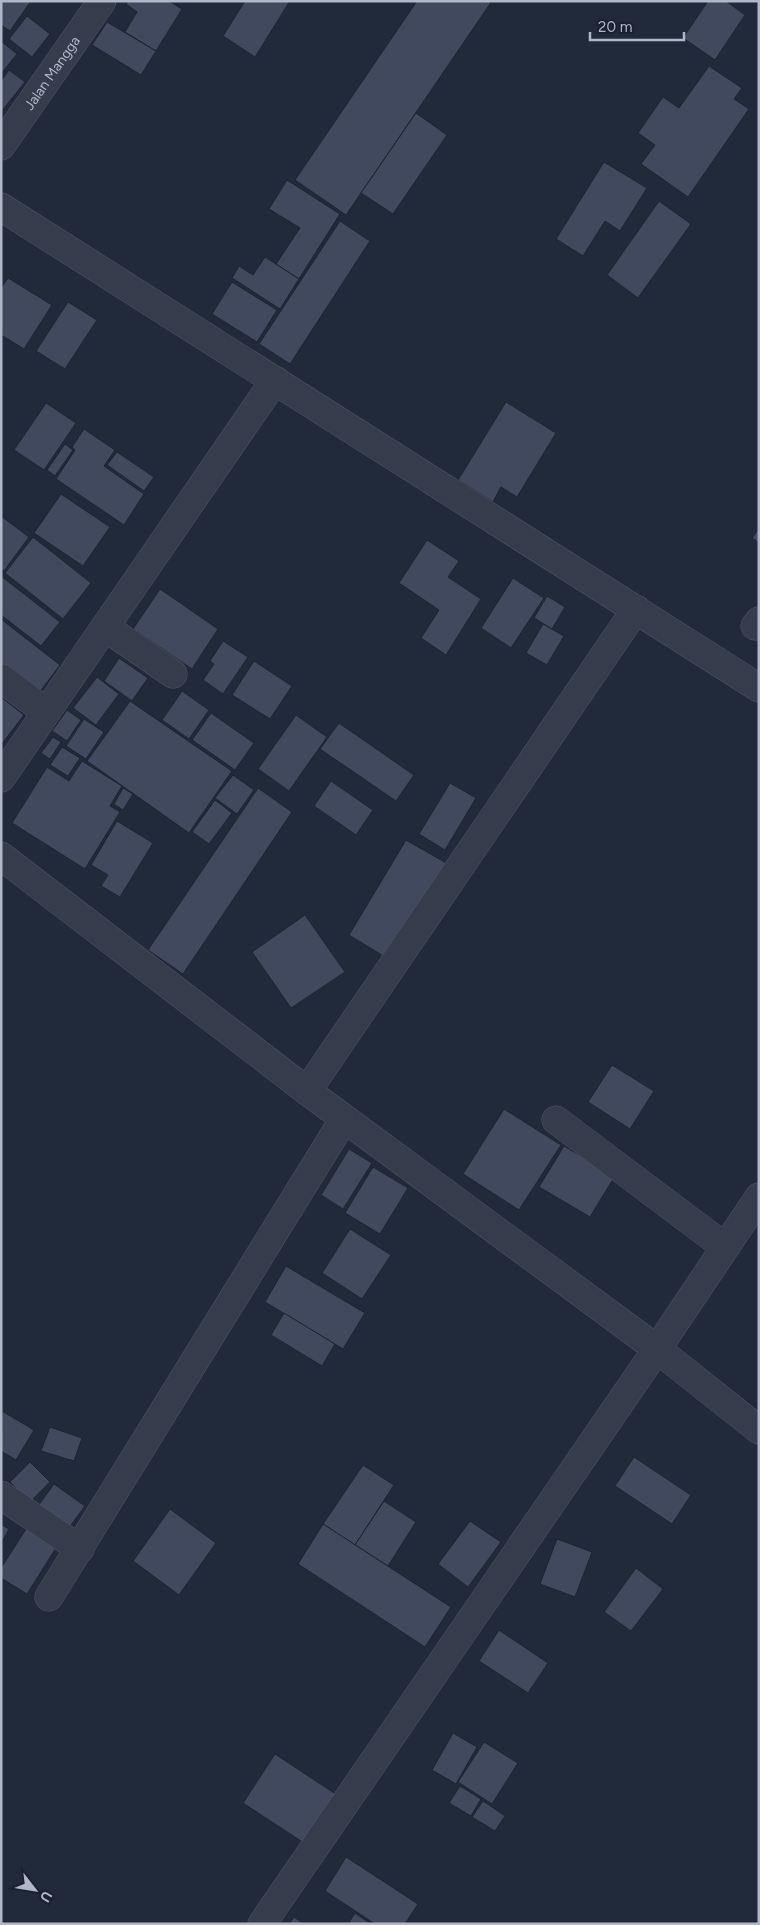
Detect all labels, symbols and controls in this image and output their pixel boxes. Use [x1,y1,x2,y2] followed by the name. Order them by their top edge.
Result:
[590,10,684,42] scale bar
[598,18,632,36] text: 20 m
[21,33,84,114] street label: Jalan Mangga
[10,1865,60,1915] north arrow
[36,1888,56,1905] text: U

